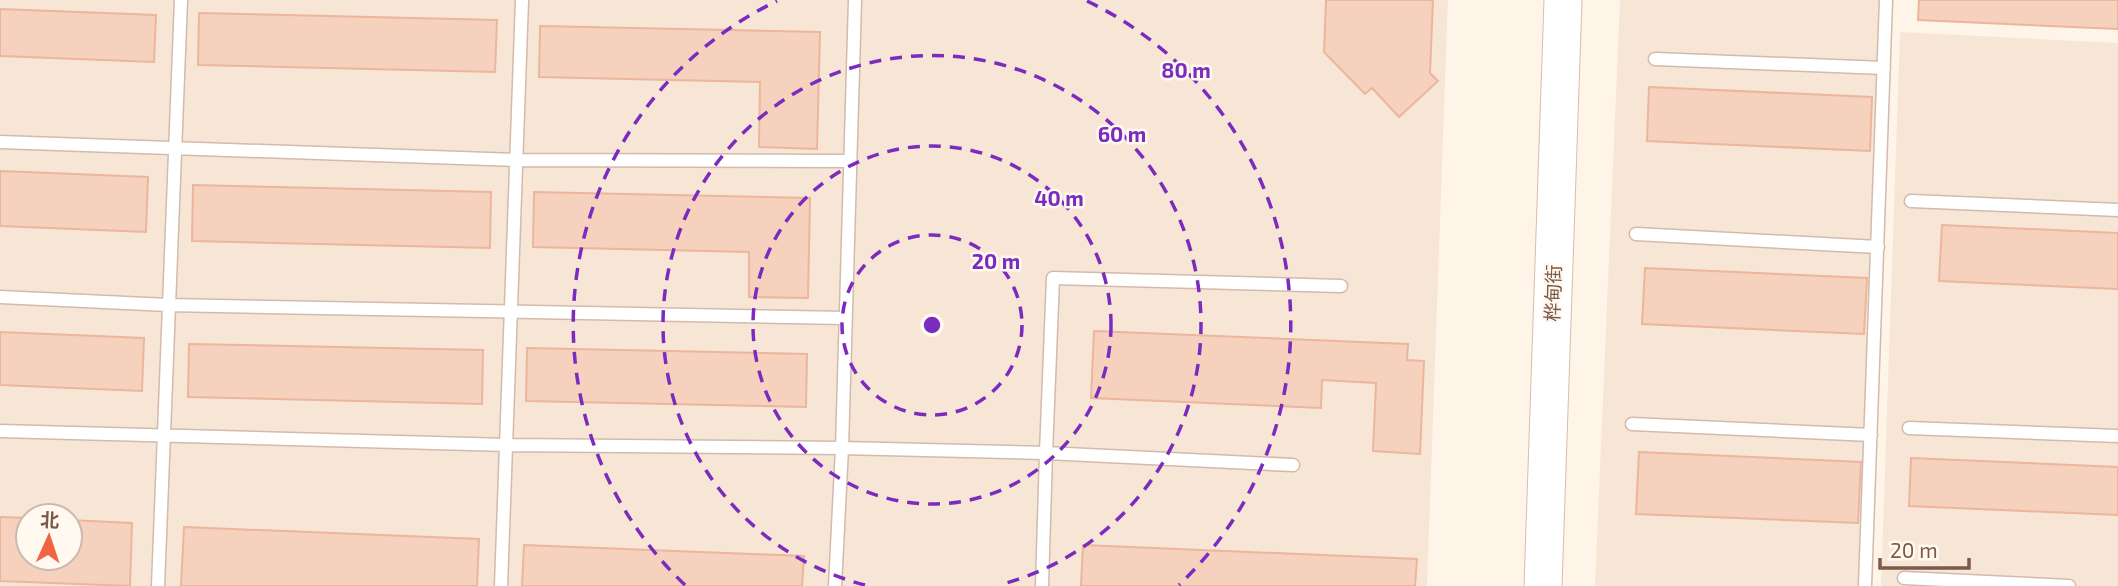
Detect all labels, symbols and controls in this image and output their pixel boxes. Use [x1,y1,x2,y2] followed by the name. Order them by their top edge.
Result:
[1161,57,1211,82] text: 80 m
[1098,121,1146,146] text: 60 m
[1034,185,1084,210] text: 40 m
[972,248,1020,273] text: 20 m
[1540,264,1565,322] street label: 桦甸街
[920,313,944,337] centre of rings
[14,502,84,572] north arrow
[40,508,60,532] text: 北
[1880,526,1969,570] scale bar
[1890,537,1938,562] text: 20 m

